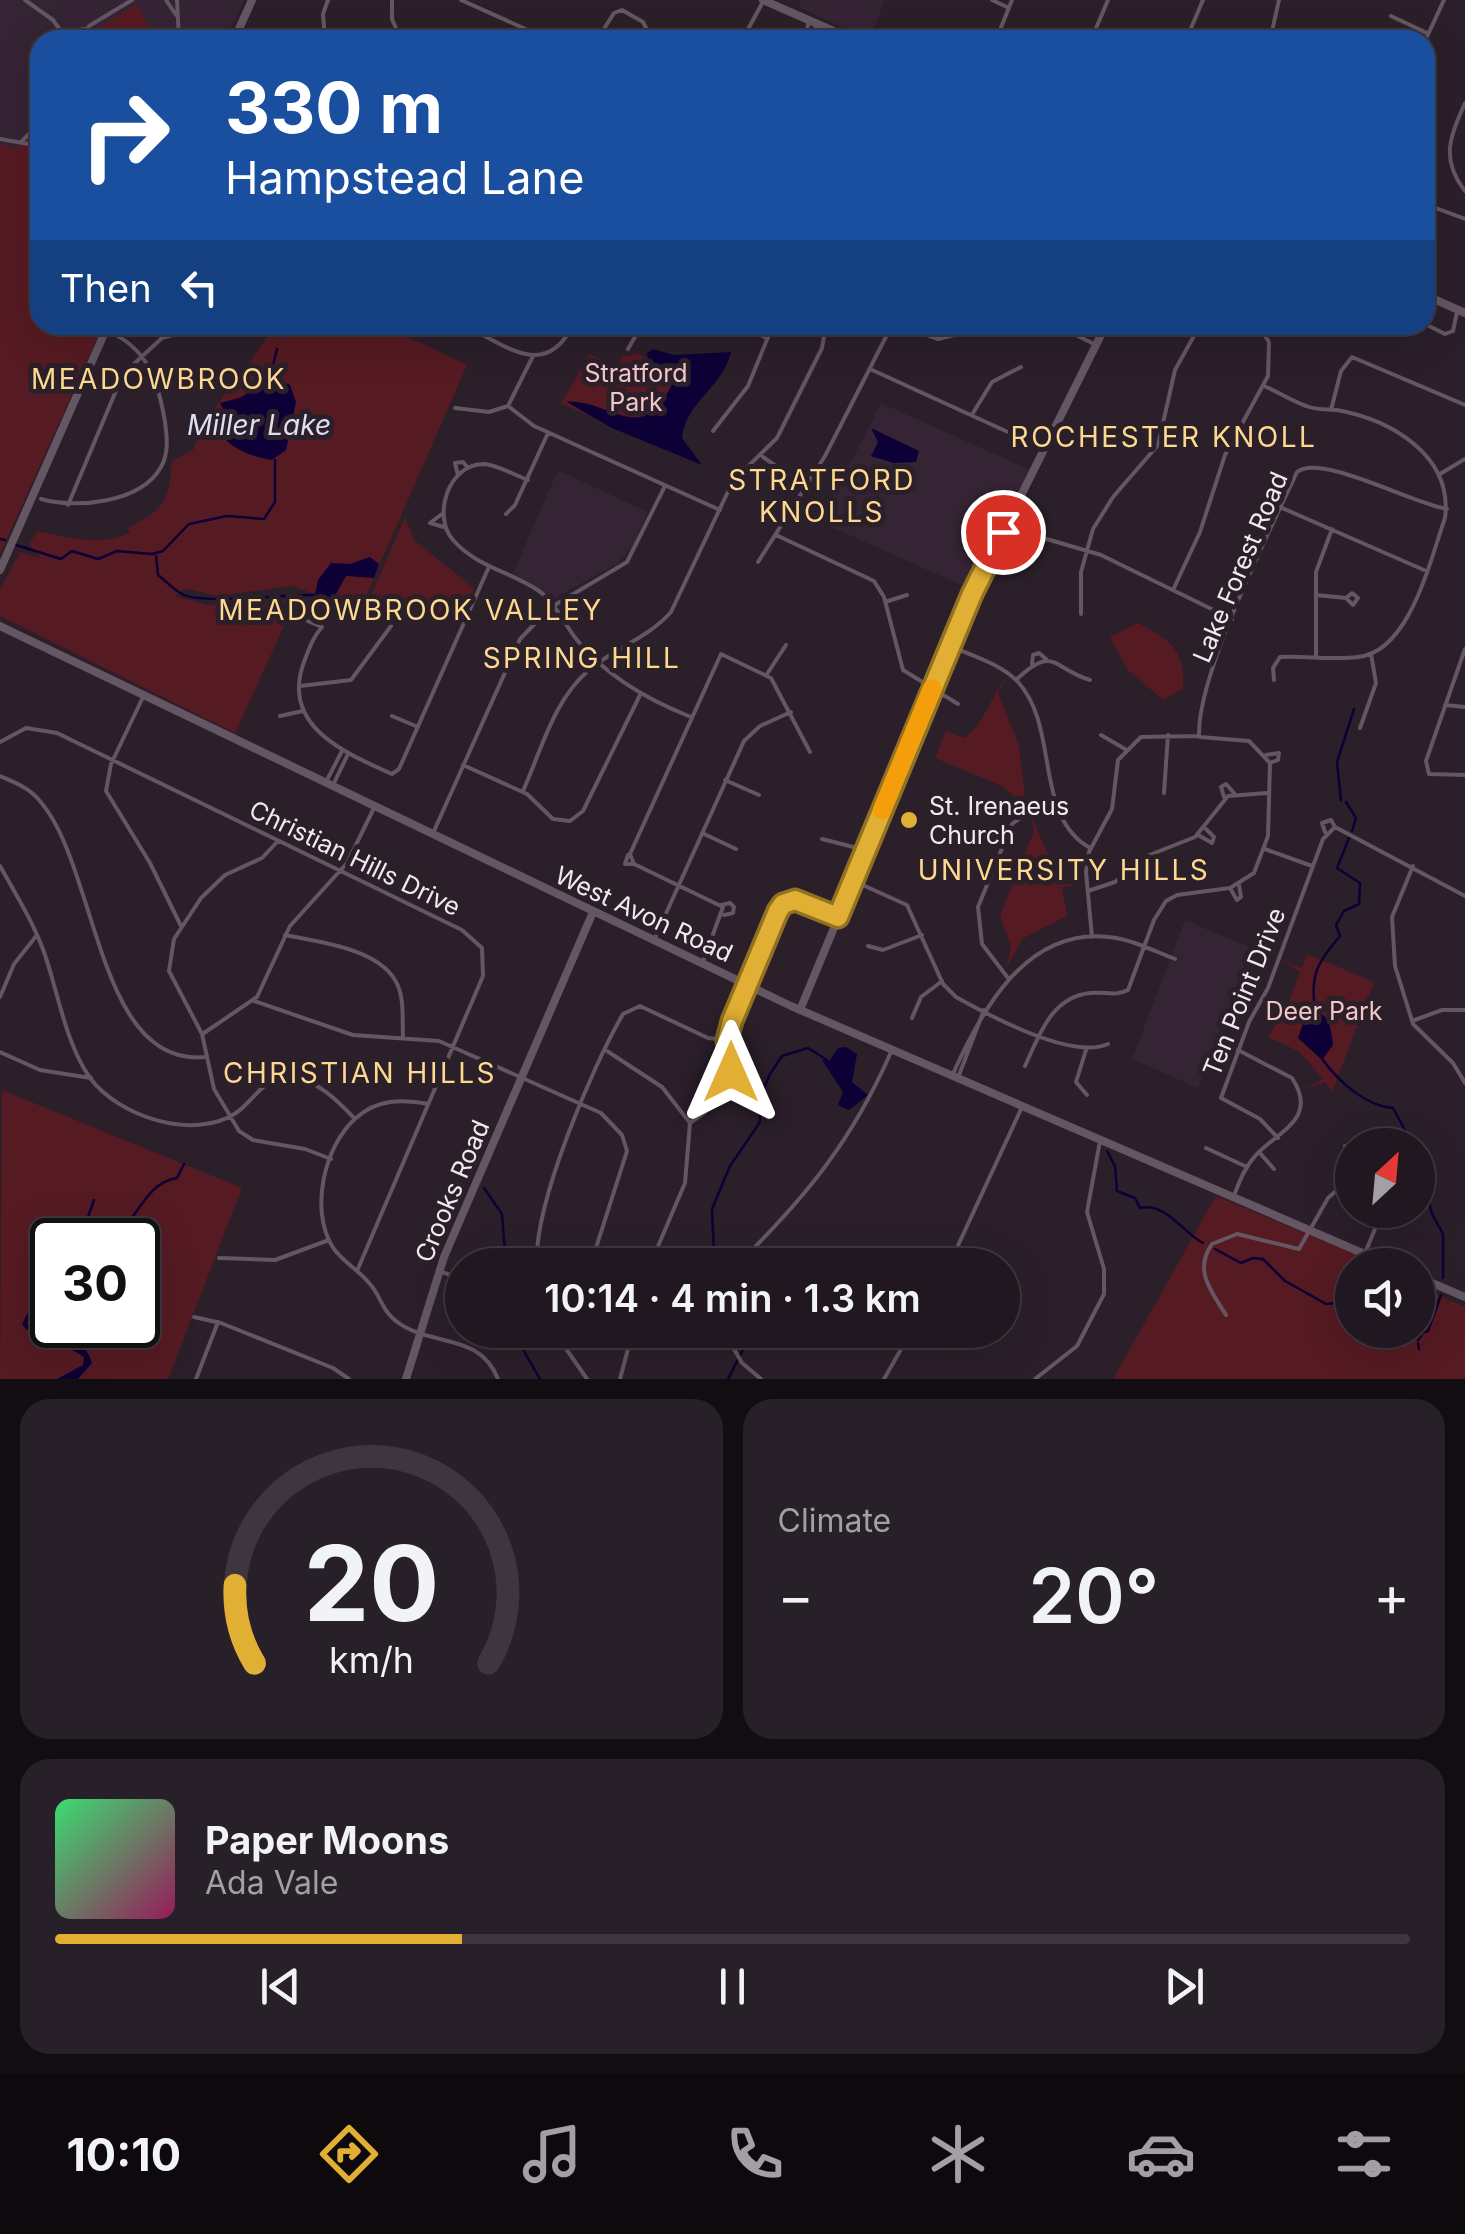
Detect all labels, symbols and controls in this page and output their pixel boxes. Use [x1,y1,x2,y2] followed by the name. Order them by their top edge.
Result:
[225,65,443,150] text: 330 m
[60,70,190,200] icon: right
[225,150,584,205] text: Hampstead Lane
[172,260,227,315] icon: left
[60,265,152,311] text: Then
[584,358,688,417] park label: Stratford Park
[31,362,287,396] district label: MEADOWBROOK
[187,408,331,442] water label: Miller Lake
[1011,420,1317,454] district label: ROCHESTER KNOLL
[728,463,916,529] district label: STRATFORD KNOLLS
[1186,467,1294,667] street label: Lake Forest Road
[961,490,1046,575] pin
[976,505,1031,560] icon: arrive
[218,593,604,627] district label: MEADOWBROOK VALLEY
[483,641,681,675] district label: SPRING HILL
[929,791,1069,850] place label: St. Irenaeus Church
[245,794,465,922] street label: Christian Hills Drive
[898,809,920,831] marker: St. Irenaeus Church
[918,853,1210,887] district label: UNIVERSITY HILLS
[550,860,738,968] street label: West Avon Road
[1196,903,1292,1081] street label: Ten Point Drive
[1265,996,1383,1026] park label: Deer Park
[679,1020,783,1124] position arrow
[223,1056,497,1090] district label: CHRISTIAN HILLS
[409,1115,495,1267] street label: Crooks Road
[1335,1128,1435,1228] north arrow
[1335,1128,1435,1348] map controls
[30,1218,160,1348] speed limit sign: 30
[1335,1248,1435,1348] button: sound
[544,1275,921,1321] text: 10:14 · 4 min · 1.3 km
[778,1501,891,1540] text: Climate
[303,1520,439,1646] text: 20
[1028,1550,1159,1641] text: 20°
[778,1563,814,1629] text: −
[1374,1563,1410,1629] text: +
[329,1638,414,1682] text: km/h
[205,1817,449,1863] text: Paper Moons
[205,1863,338,1902] text: Ada Vale
[253,1959,308,2014] icon: previous
[705,1959,760,2014] icon: pause
[1157,1959,1212,2014] icon: next
[314,2119,384,2189] icon: directions
[517,2119,587,2189] icon: music
[720,2119,790,2189] icon: phone
[923,2119,993,2189] icon: climate
[1126,2119,1196,2189] icon: car
[1329,2119,1399,2189] icon: filters
[66,2127,181,2182] text: 10:10

